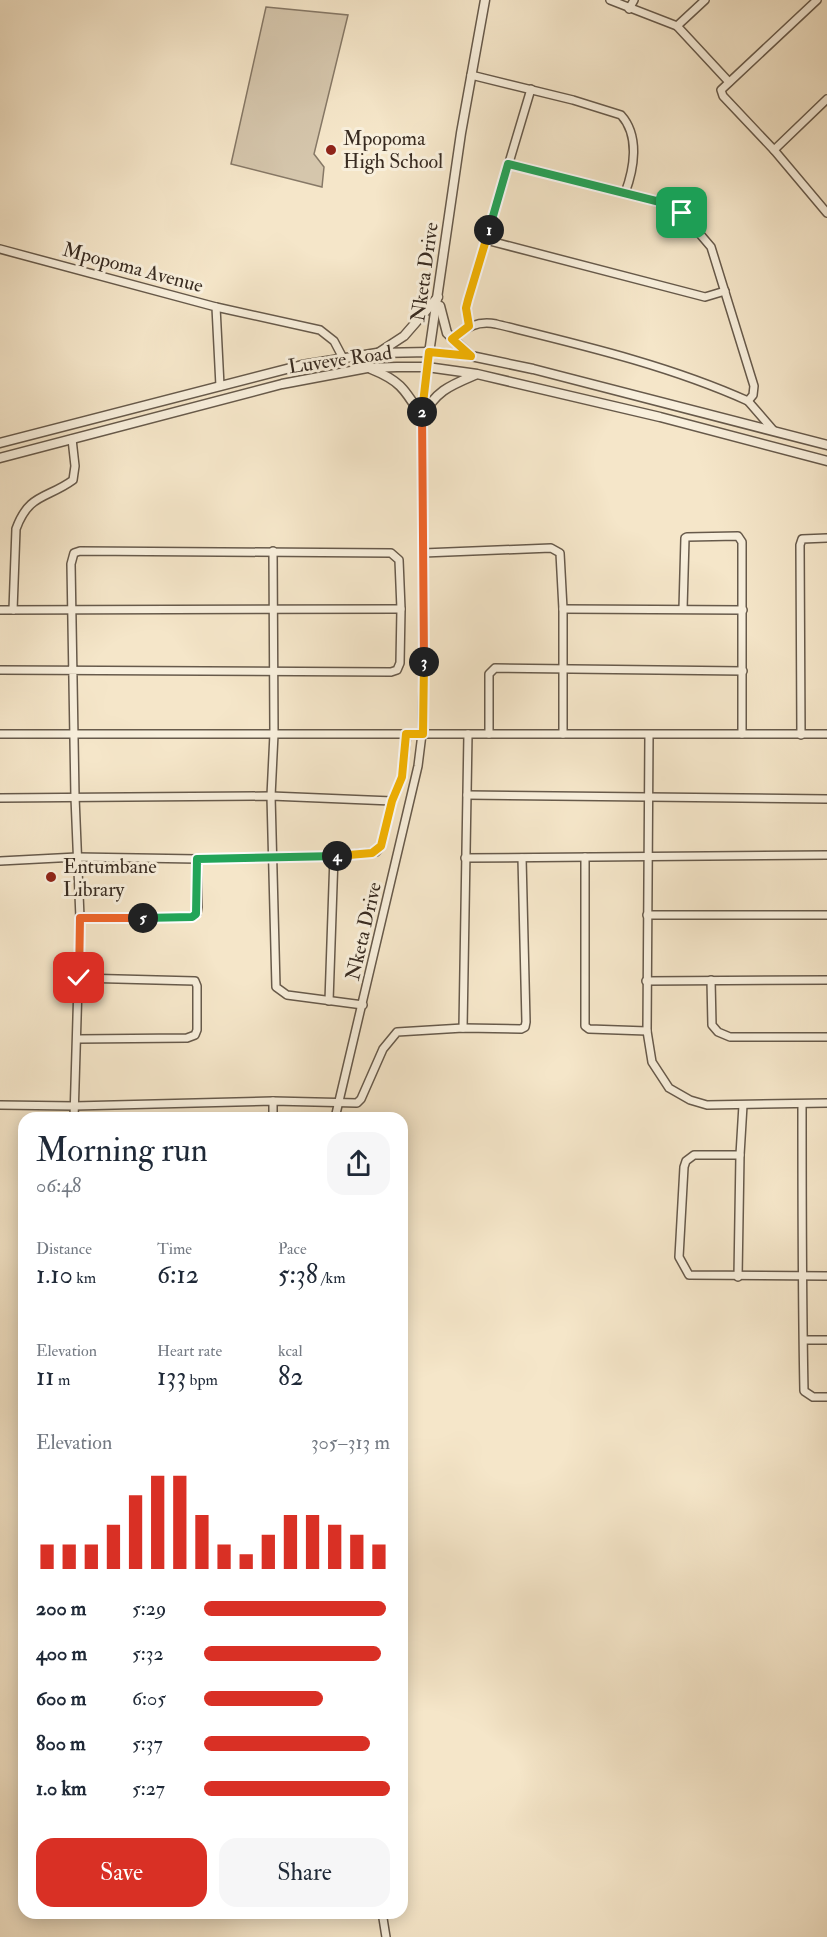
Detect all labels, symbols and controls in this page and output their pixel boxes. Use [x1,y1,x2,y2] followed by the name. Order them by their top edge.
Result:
[343,126,443,174] place label: Mpopoma High School
[324,143,338,157] marker: Mpopoma High School
[656,187,707,238] pin
[665,196,698,229] icon: arrive
[474,215,504,245] pin: 1
[486,220,492,240] text: 1
[405,221,444,323] street label: Nketa Drive
[60,237,206,299] street label: Mpopoma Avenue
[287,340,394,379] street label: Luveve Road
[407,397,437,427] pin: 2
[418,402,426,422] text: 2
[409,647,439,677] pin: 3
[421,652,427,672] text: 3
[322,841,352,871] pin: 4
[333,846,341,866] text: 4
[63,854,157,902] place label: Entumbane Library
[44,870,58,884] marker: Entumbane Library
[340,879,387,983] street label: Nketa Drive
[128,903,158,933] pin: 5
[139,908,147,928] text: 5
[53,952,104,1003] pin
[62,961,95,994] icon: check
[36,1130,208,1171] text: Morning run
[327,1132,390,1195] button: share
[36,1173,81,1198] text: 06:48
[36,1239,92,1259] text: Distance
[157,1239,192,1259] text: Time
[278,1239,307,1259] text: Pace
[36,1259,73,1291] text: 1.10
[157,1259,199,1291] text: 6:12
[278,1259,318,1291] text: 5:38
[73,1268,96,1288] text: km
[318,1268,346,1288] text: /km
[36,1341,97,1361] text: Elevation
[157,1341,222,1361] text: Heart rate
[278,1341,303,1361] text: kcal
[36,1361,55,1393] text: 11
[157,1361,186,1393] text: 133
[278,1361,303,1393] text: 82
[55,1370,70,1390] text: m
[186,1370,218,1390] text: bpm
[36,1430,112,1455] text: Elevation
[311,1430,390,1455] text: 305–313 m
[36,1596,86,1621] text: 200 m
[132,1596,166,1621] text: 5:29
[36,1641,87,1666] text: 400 m
[132,1641,164,1666] text: 5:32
[36,1686,86,1711] text: 600 m
[132,1686,166,1711] text: 6:05
[36,1731,86,1756] text: 800 m
[132,1731,163,1756] text: 5:37
[36,1776,87,1801] text: 1.0 km
[132,1776,165,1801] text: 5:27
[36,1838,207,1907] button: Save
[219,1838,390,1907] button: Share

